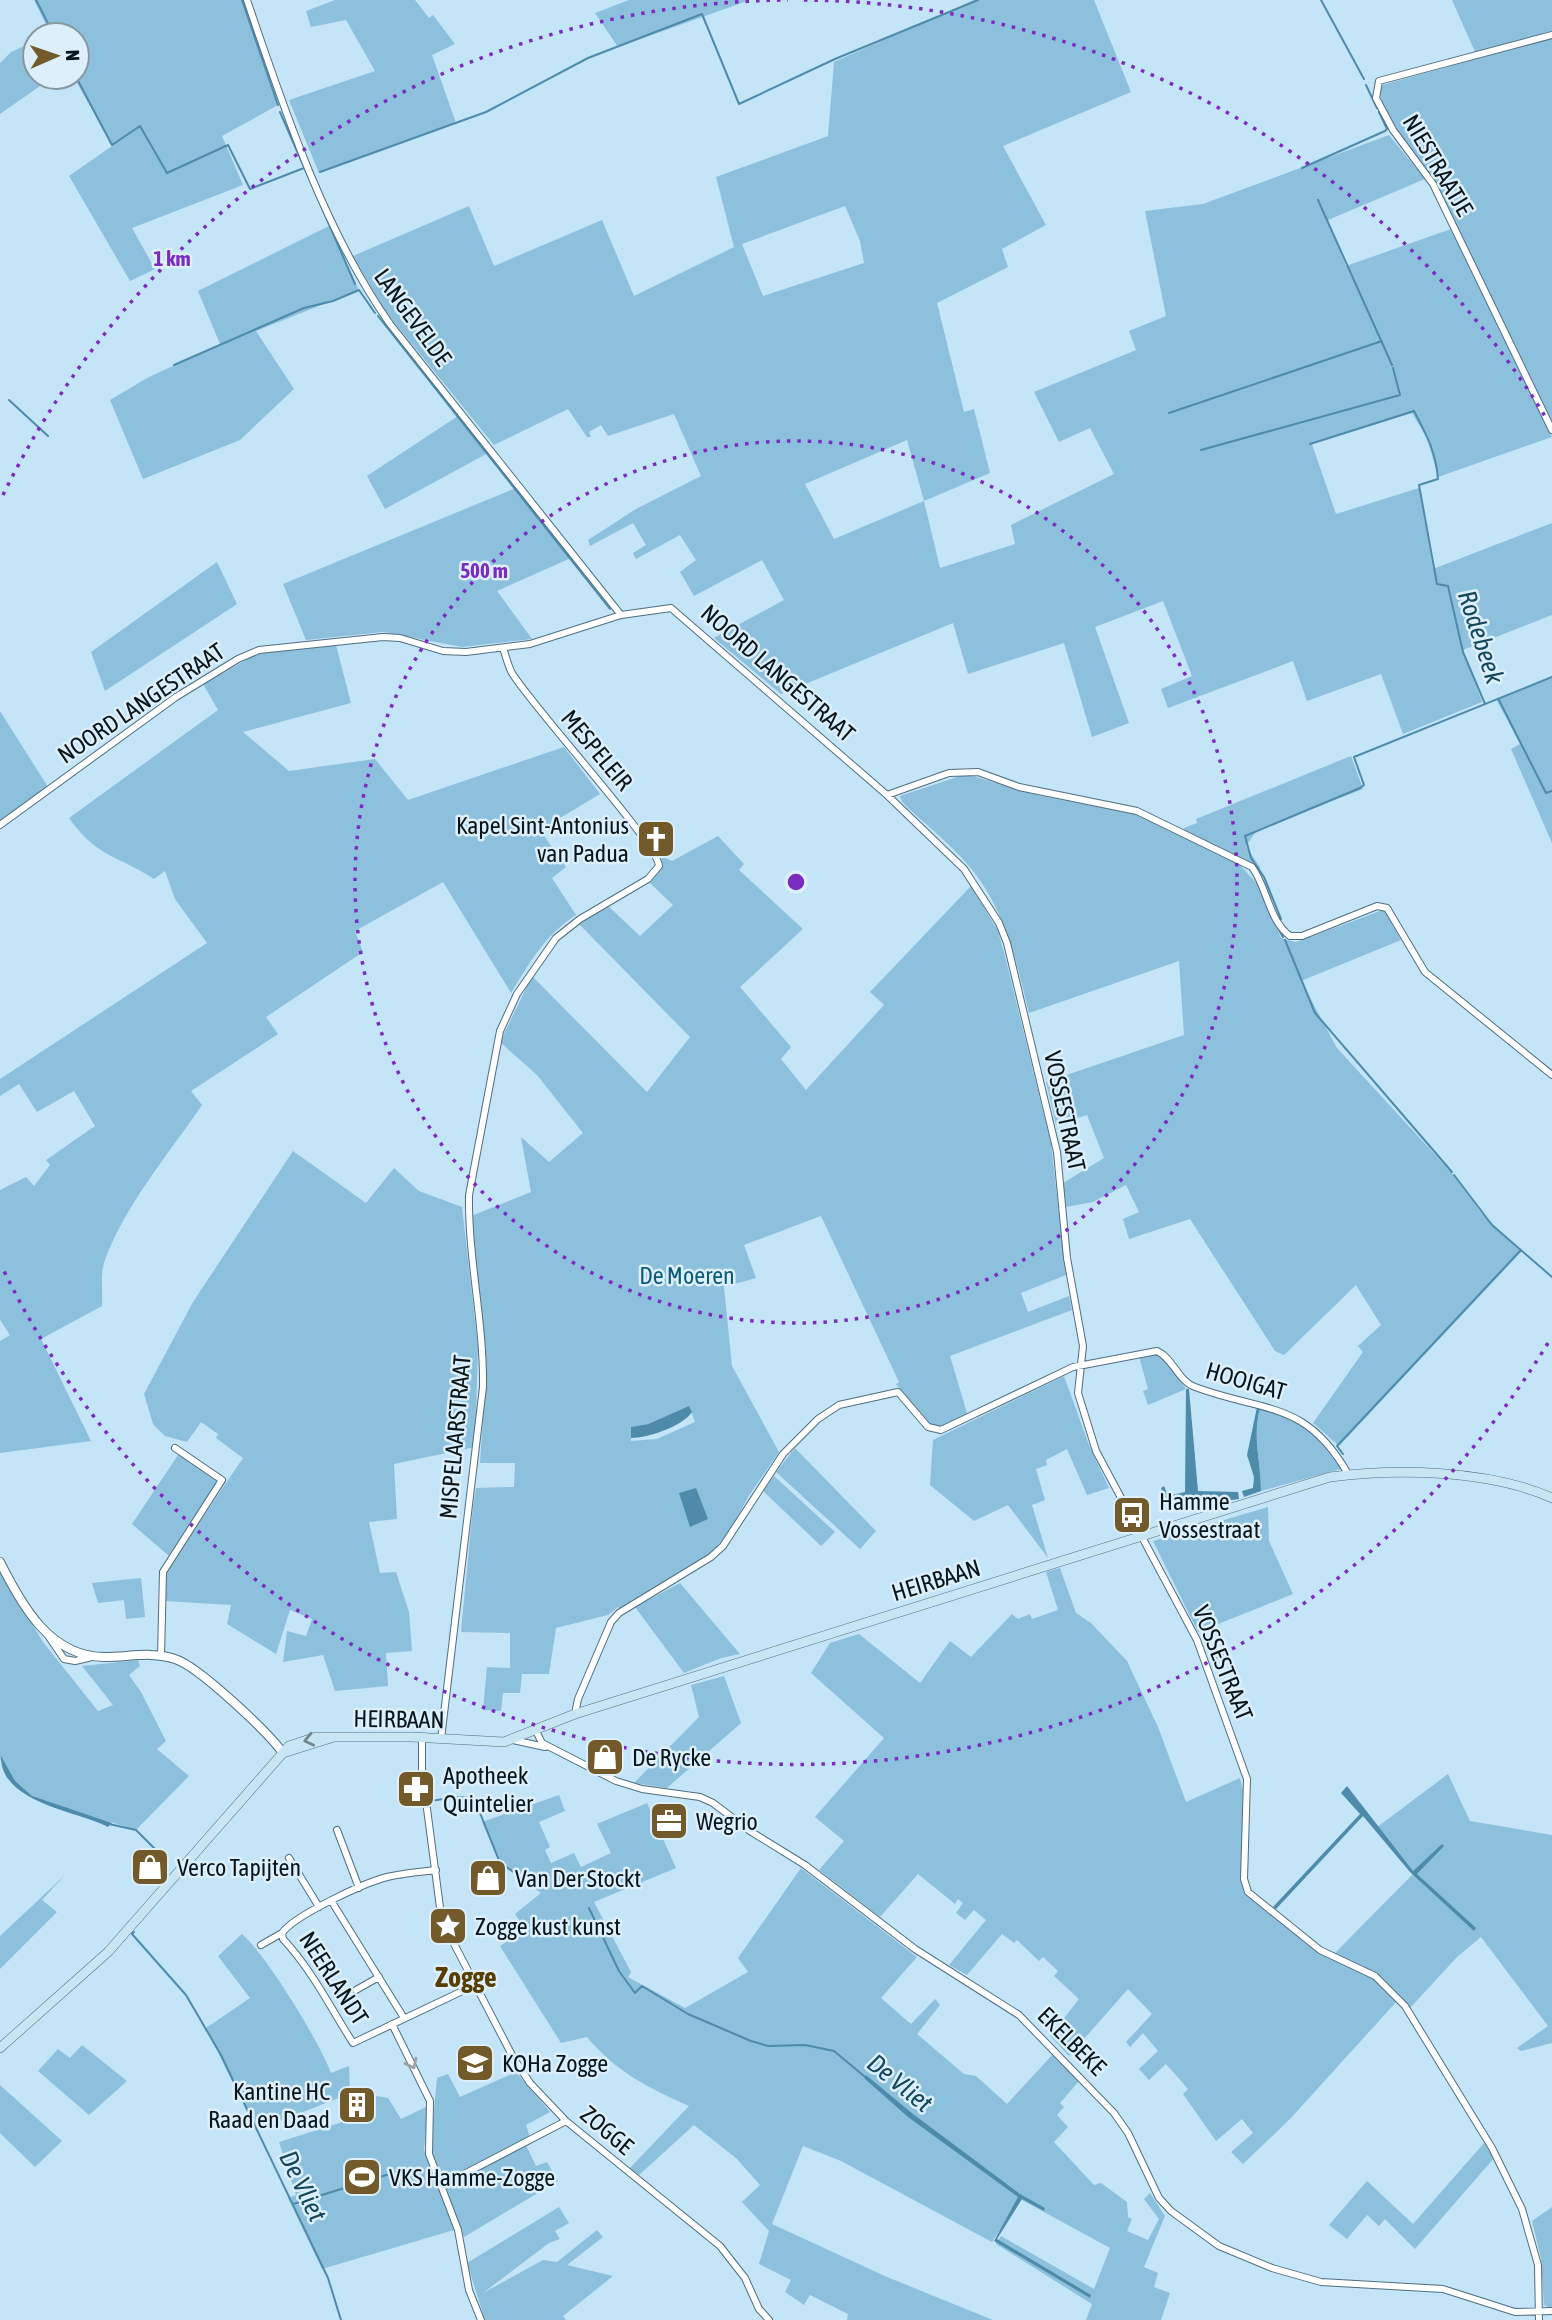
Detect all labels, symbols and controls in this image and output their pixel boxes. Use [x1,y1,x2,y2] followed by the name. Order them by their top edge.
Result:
[21,21,91,91] north arrow
[62,49,84,61] text: N
[1397,110,1479,220] street label: NIESTRAATJE
[153,246,191,270] text: 1 km
[369,263,457,371] street label: LANGEVELDE
[460,558,508,582] text: 500 m
[1452,587,1510,688] water label: Rodebeek
[696,599,861,747] street label: NOORD LANGESTRAAT
[53,637,230,769] street label: NOORD LANGESTRAAT
[556,705,638,795] street label: MESPELEIR
[456,812,629,867] place label: Kapel Sint-Antonius van Padua
[635,818,677,860] church icon: Kapel Sint-Antonius van Padua
[784,870,808,894] centre of rings
[1039,1049,1091,1174] street label: VOSSESTRAAT
[639,1262,735,1289] park label: De Moeren
[434,1353,476,1520] street label: MISPELAARSTRAAT
[1203,1357,1290,1405] street label: HOOIGAT
[1159,1488,1260,1543] place label: Hamme Vossestraat
[1111,1494,1153,1536] bus stop icon: Hamme Vossestraat
[888,1554,984,1606] street label: HEIRBAAN
[1188,1602,1258,1725] street label: VOSSESTRAAT
[353,1705,445,1733] street label: HEIRBAAN
[304,1731,316,1746] one-way arrow
[584,1736,626,1778] shop icon: De Rycke
[632,1744,711,1771] place label: De Rycke
[443,1762,534,1817] place label: Apotheek Quintelier
[395,1768,437,1810] pharmacy icon: Apotheek Quintelier
[648,1800,690,1842] office icon: Wegrio
[696,1808,758,1835] place label: Wegrio
[129,1846,171,1888] shop icon: Verco Tapijten
[177,1854,301,1881] place label: Verco Tapijten
[467,1857,509,1899] shop icon: Van Der Stockt
[515,1865,641,1892] place label: Van Der Stockt
[427,1905,469,1947] place icon: Zogge kust kunst
[475,1913,621,1940] place label: Zogge kust kunst
[294,1926,374,2030] street label: NEERLANDT
[435,1961,497,1993] district label: Zogge
[1032,2001,1112,2081] street label: EKELBEKE
[454,2042,496,2084] school or university icon: KOHa Zogge
[861,2048,939,2119] water label: De Vliet
[502,2050,608,2077] place label: KOHa Zogge
[403,2057,417,2069] one-way arrow
[208,2078,330,2133] place label: Kantine HC Raad en Daad
[336,2084,378,2126] building icon: Kantine HC Raad en Daad
[575,2100,639,2160] street label: ZOGGE
[273,2146,333,2227] water label: De Vliet
[341,2156,383,2198] sports icon: VKS Hamme-Zogge
[389,2164,555,2191] place label: VKS Hamme-Zogge

